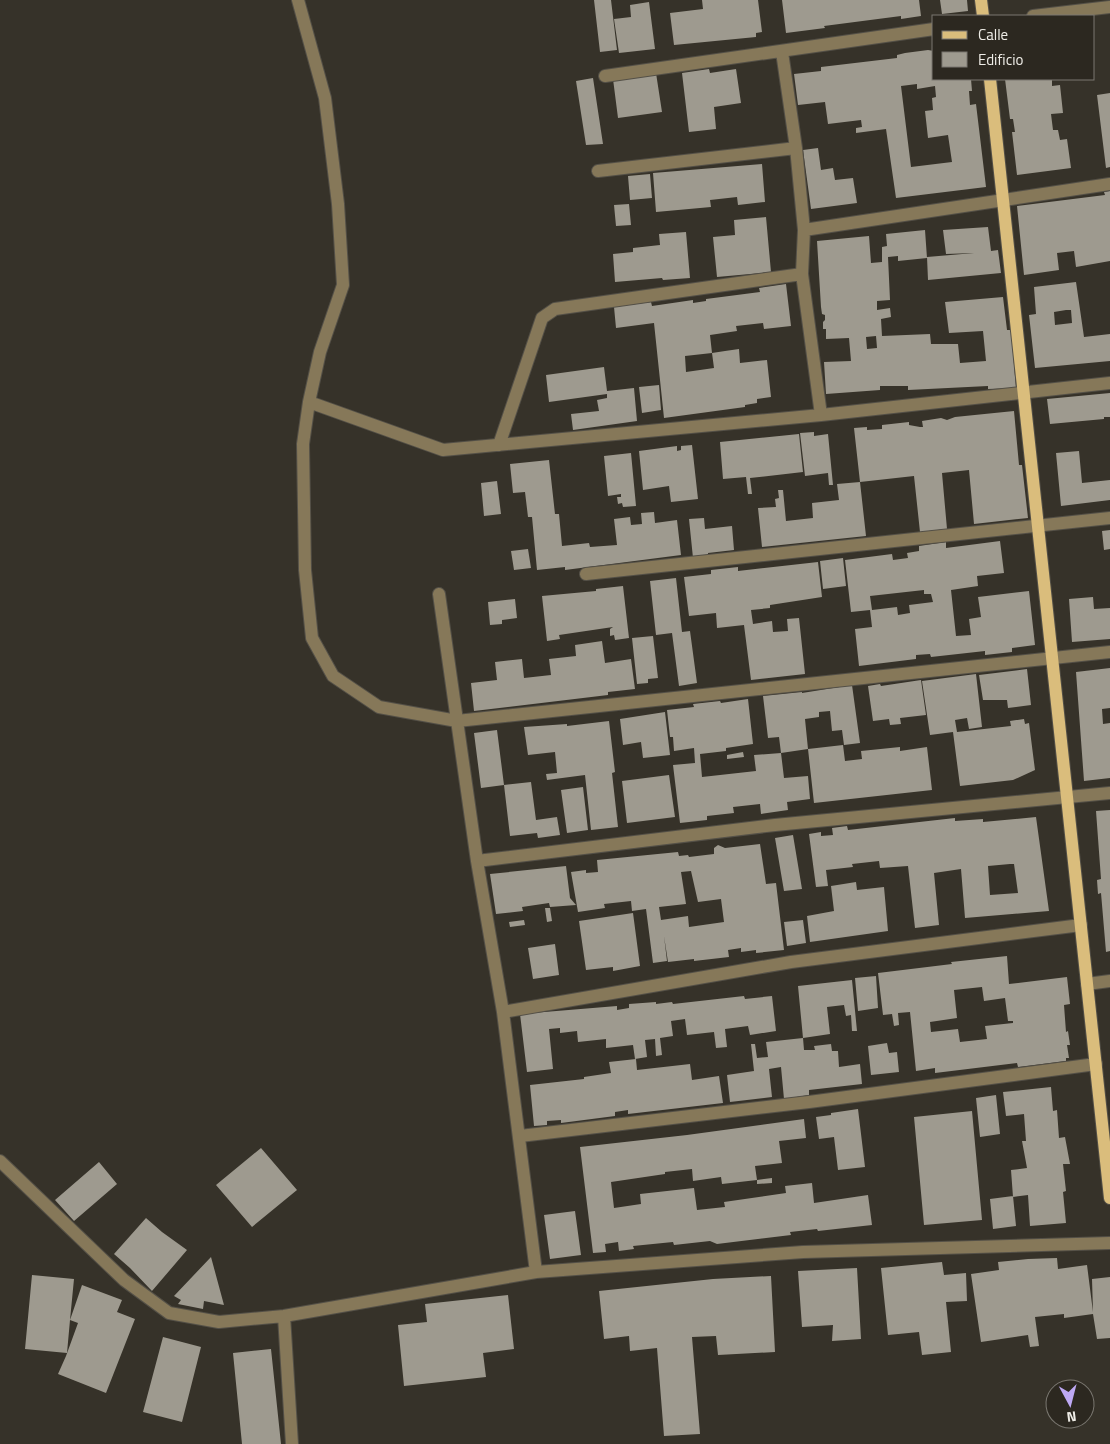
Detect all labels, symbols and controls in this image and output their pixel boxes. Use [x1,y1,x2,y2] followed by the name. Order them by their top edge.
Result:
[932,15,1095,80] legend
[978,23,1008,46] text: Calle
[978,48,1023,71] text: Edificio
[1045,1379,1095,1429] north arrow
[1066,1406,1078,1428] text: N

